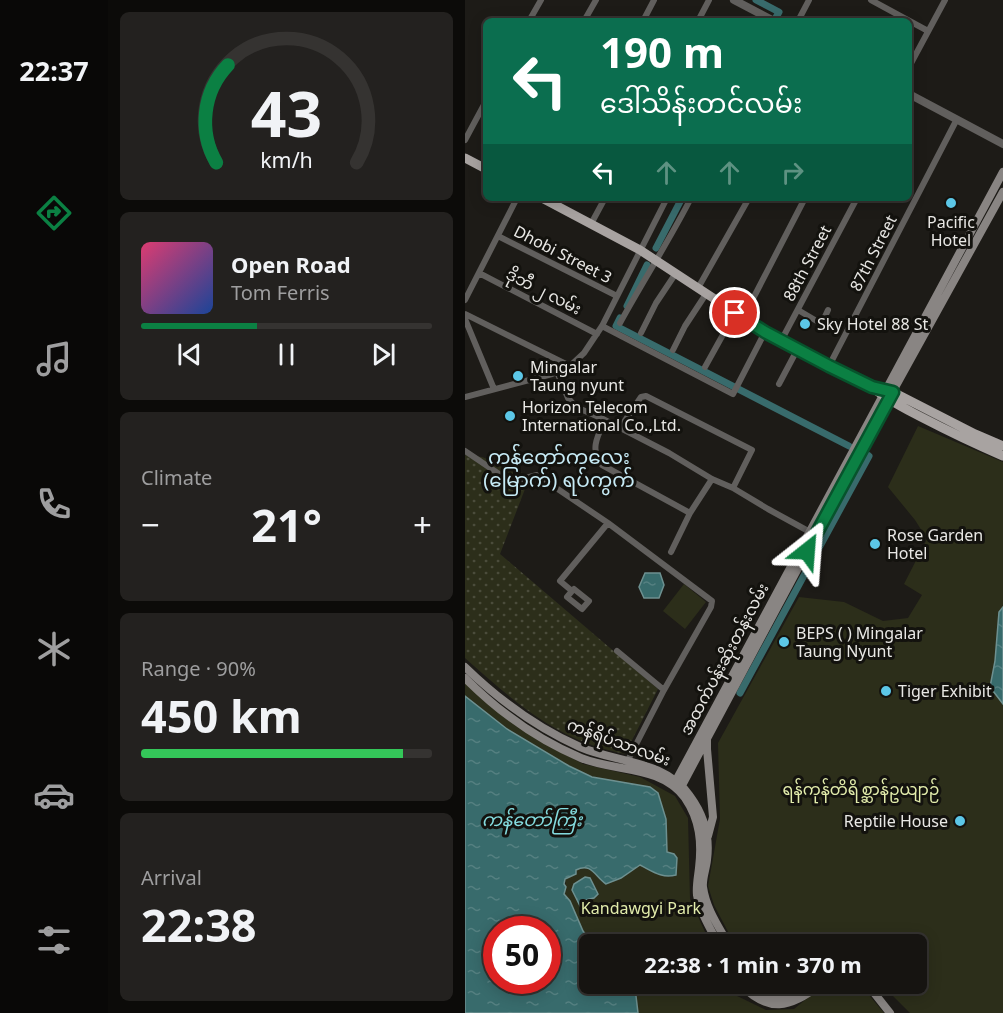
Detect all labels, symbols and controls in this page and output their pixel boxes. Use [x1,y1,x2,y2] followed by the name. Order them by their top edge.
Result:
[600,23,724,80] text: 190 m
[501,42,579,120] icon: left
[19,52,89,89] text: 22:37
[251,70,322,155] text: 43
[600,84,802,121] text: ဒေါ်သိန်းတင်လမ်း
[260,145,313,174] text: km/h
[587,156,620,189] icon: left
[650,156,683,189] icon: ahead
[713,156,746,189] icon: ahead
[776,156,809,189] icon: right
[33,192,75,234] icon: directions
[944,196,958,210] marker: Pacific Hotel
[844,211,902,295] street label: 87th Street
[927,211,975,251] place label: Pacific Hotel
[510,220,616,288] street label: Dhobi Street 3
[778,221,836,305] street label: 88th Street
[231,249,351,279] text: Open Road
[501,263,585,323] street label: ဒိုဘီ ၂ လမ်း
[231,279,330,306] text: Tom Ferris
[709,287,760,338] pin
[718,296,751,329] icon: arrive
[817,313,929,335] place label: Sky Hotel 88 St
[798,317,812,331] marker: Sky Hotel 88 St
[33,338,75,380] icon: music
[173,338,206,371] icon: previous
[270,338,303,371] icon: pause
[367,338,400,371] icon: next
[530,356,624,396] place label: Mingalar Taung nyunt
[511,369,525,383] marker: Mingalar Taung nyunt
[522,396,681,436] place label: Horizon Telecom International Co.,Ltd.
[503,409,517,423] marker: Horizon Telecom International Co.,Ltd.
[483,443,635,496] district label: ကန်တော်ကလေး (မြောက်) ရပ်ကွက်
[141,464,212,491] text: Climate
[33,483,75,525] icon: phone
[251,494,322,555] text: 21°
[141,502,160,547] text: −
[413,502,432,547] text: +
[775,519,839,583] position arrow
[887,524,983,564] place label: Rose Garden Hotel
[868,537,882,551] marker: Rose Garden Hotel
[675,579,777,741] street label: အထက်ပန်းဆိုးတန်းလမ်း
[796,622,923,662] place label: BEPS ( ) Mingalar Taung Nyunt
[33,628,75,670] icon: climate
[777,635,791,649] marker: BEPS ( ) Mingalar Taung Nyunt
[141,655,256,682] text: Range · 90%
[898,680,992,702] place label: Tiger Exhibit
[879,684,893,698] marker: Tiger Exhibit
[141,685,302,746] text: 450 km
[563,713,674,774] street label: ကန်ရိပ်သာလမ်း
[33,774,75,816] icon: car
[783,778,939,804] park label: ရန်ကုန်တိရိစ္ဆာန်ဥယျာဉ်
[482,807,584,835] water label: ကန်တော်ကြီး
[844,810,948,832] place label: Reptile House
[953,814,967,828] marker: Reptile House
[141,864,202,891] text: Arrival
[141,894,257,955] text: 22:38
[581,897,702,919] park label: Kandawgyi Park
[483,916,561,994] speed limit sign: 50
[33,919,75,961] icon: filters
[644,949,862,979] text: 22:38 · 1 min · 370 m

